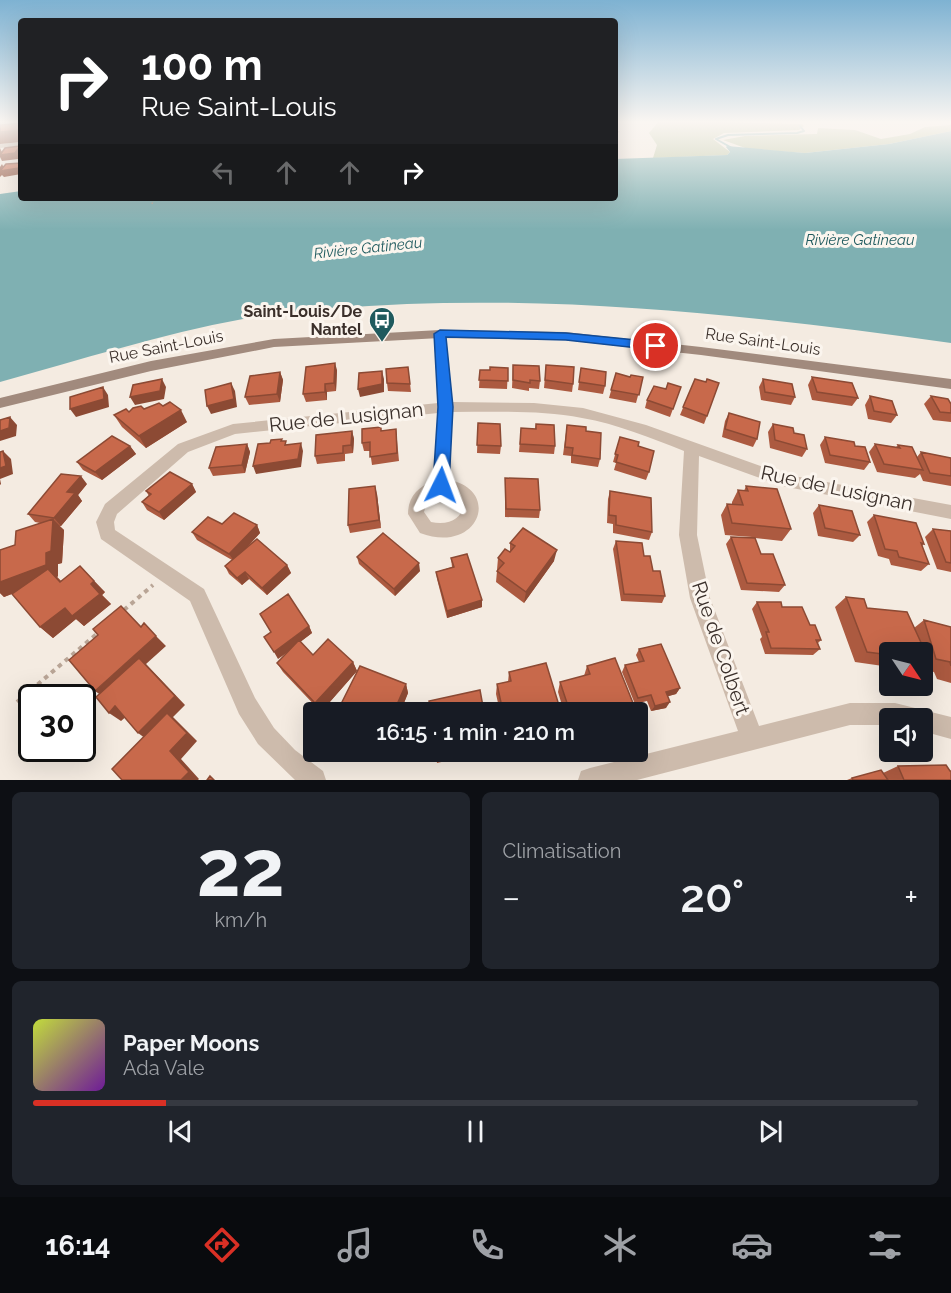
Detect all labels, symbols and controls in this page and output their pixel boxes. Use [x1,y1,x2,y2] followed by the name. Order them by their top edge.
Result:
[141,41,263,90] text: 100 m
[42,42,120,120] icon: right
[141,91,337,122] text: Rue Saint-Louis
[207,156,240,189] icon: left
[270,156,303,189] icon: ahead
[333,156,366,189] icon: ahead
[396,156,429,189] icon: right
[806,231,915,249] water label: Rivière Gatineau
[313,233,424,263] water label: Rivière Gatineau
[243,302,363,339] place label: Saint-Louis/De Nantel
[367,305,397,343] bus stop icon: Saint-Louis/De Nantel
[630,320,681,371] pin
[704,324,822,359] street label: Rue Saint-Louis
[107,326,225,367] street label: Rue Saint-Louis
[639,329,672,362] icon: arrive
[268,397,424,437] street label: Rue de Lusignan
[409,453,473,517] position arrow
[759,460,915,516] street label: Rue de Lusignan
[687,578,755,718] street label: Rue de Colbert
[879,642,933,696] north arrow
[879,642,933,762] map controls
[18,684,96,762] speed limit sign: 30
[879,708,933,762] button: sound
[376,719,575,745] text: 16:15 · 1 min · 210 m
[197,823,285,914] text: 22
[503,839,621,863] text: Climatisation
[680,870,744,923] text: 20°
[503,878,520,917] text: −
[904,878,918,917] text: +
[214,908,267,932] text: km/h
[123,1030,259,1056] text: Paper Moons
[123,1056,205,1080] text: Ada Vale
[164,1115,197,1148] icon: previous
[459,1115,492,1148] icon: pause
[754,1115,787,1148] icon: next
[201,1224,243,1266] icon: directions
[334,1224,376,1266] icon: music
[466,1224,508,1266] icon: phone
[599,1224,641,1266] icon: climate
[731,1224,773,1266] icon: car
[864,1224,906,1266] icon: filters
[45,1230,110,1261] text: 16:14

